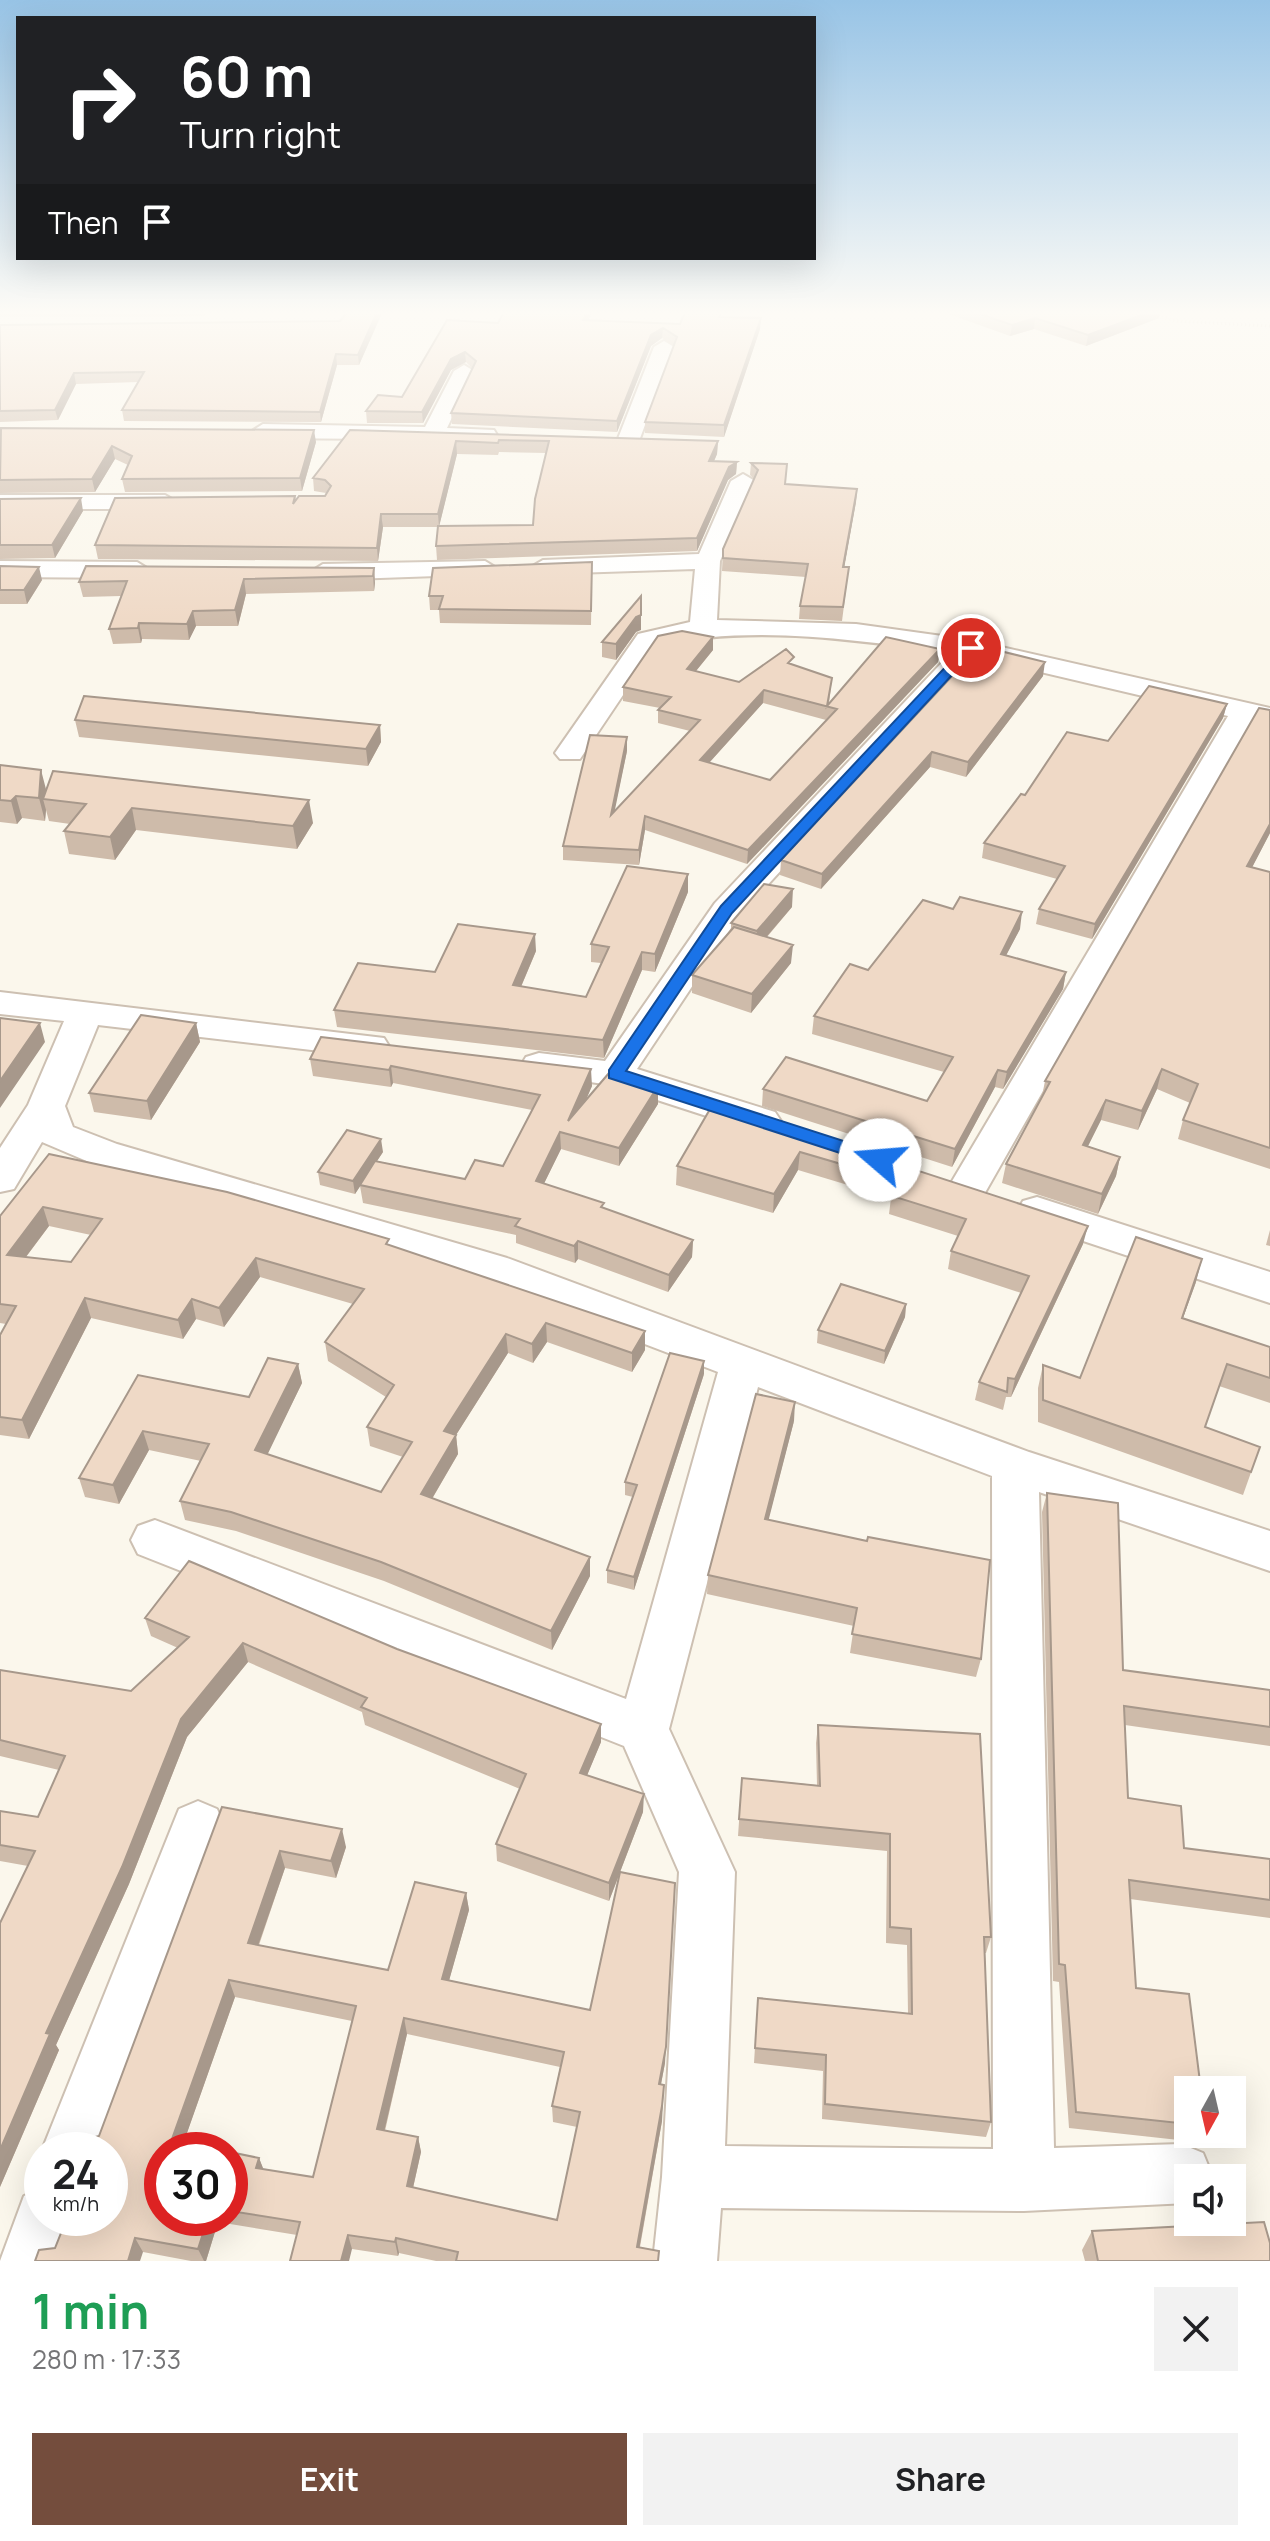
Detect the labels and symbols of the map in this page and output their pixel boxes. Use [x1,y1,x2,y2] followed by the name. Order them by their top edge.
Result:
[937,614,1005,682] pin
[838,1118,922,1202] position arrow
[1174,2076,1246,2148] north arrow
[144,2132,248,2236] speed limit sign: 30

